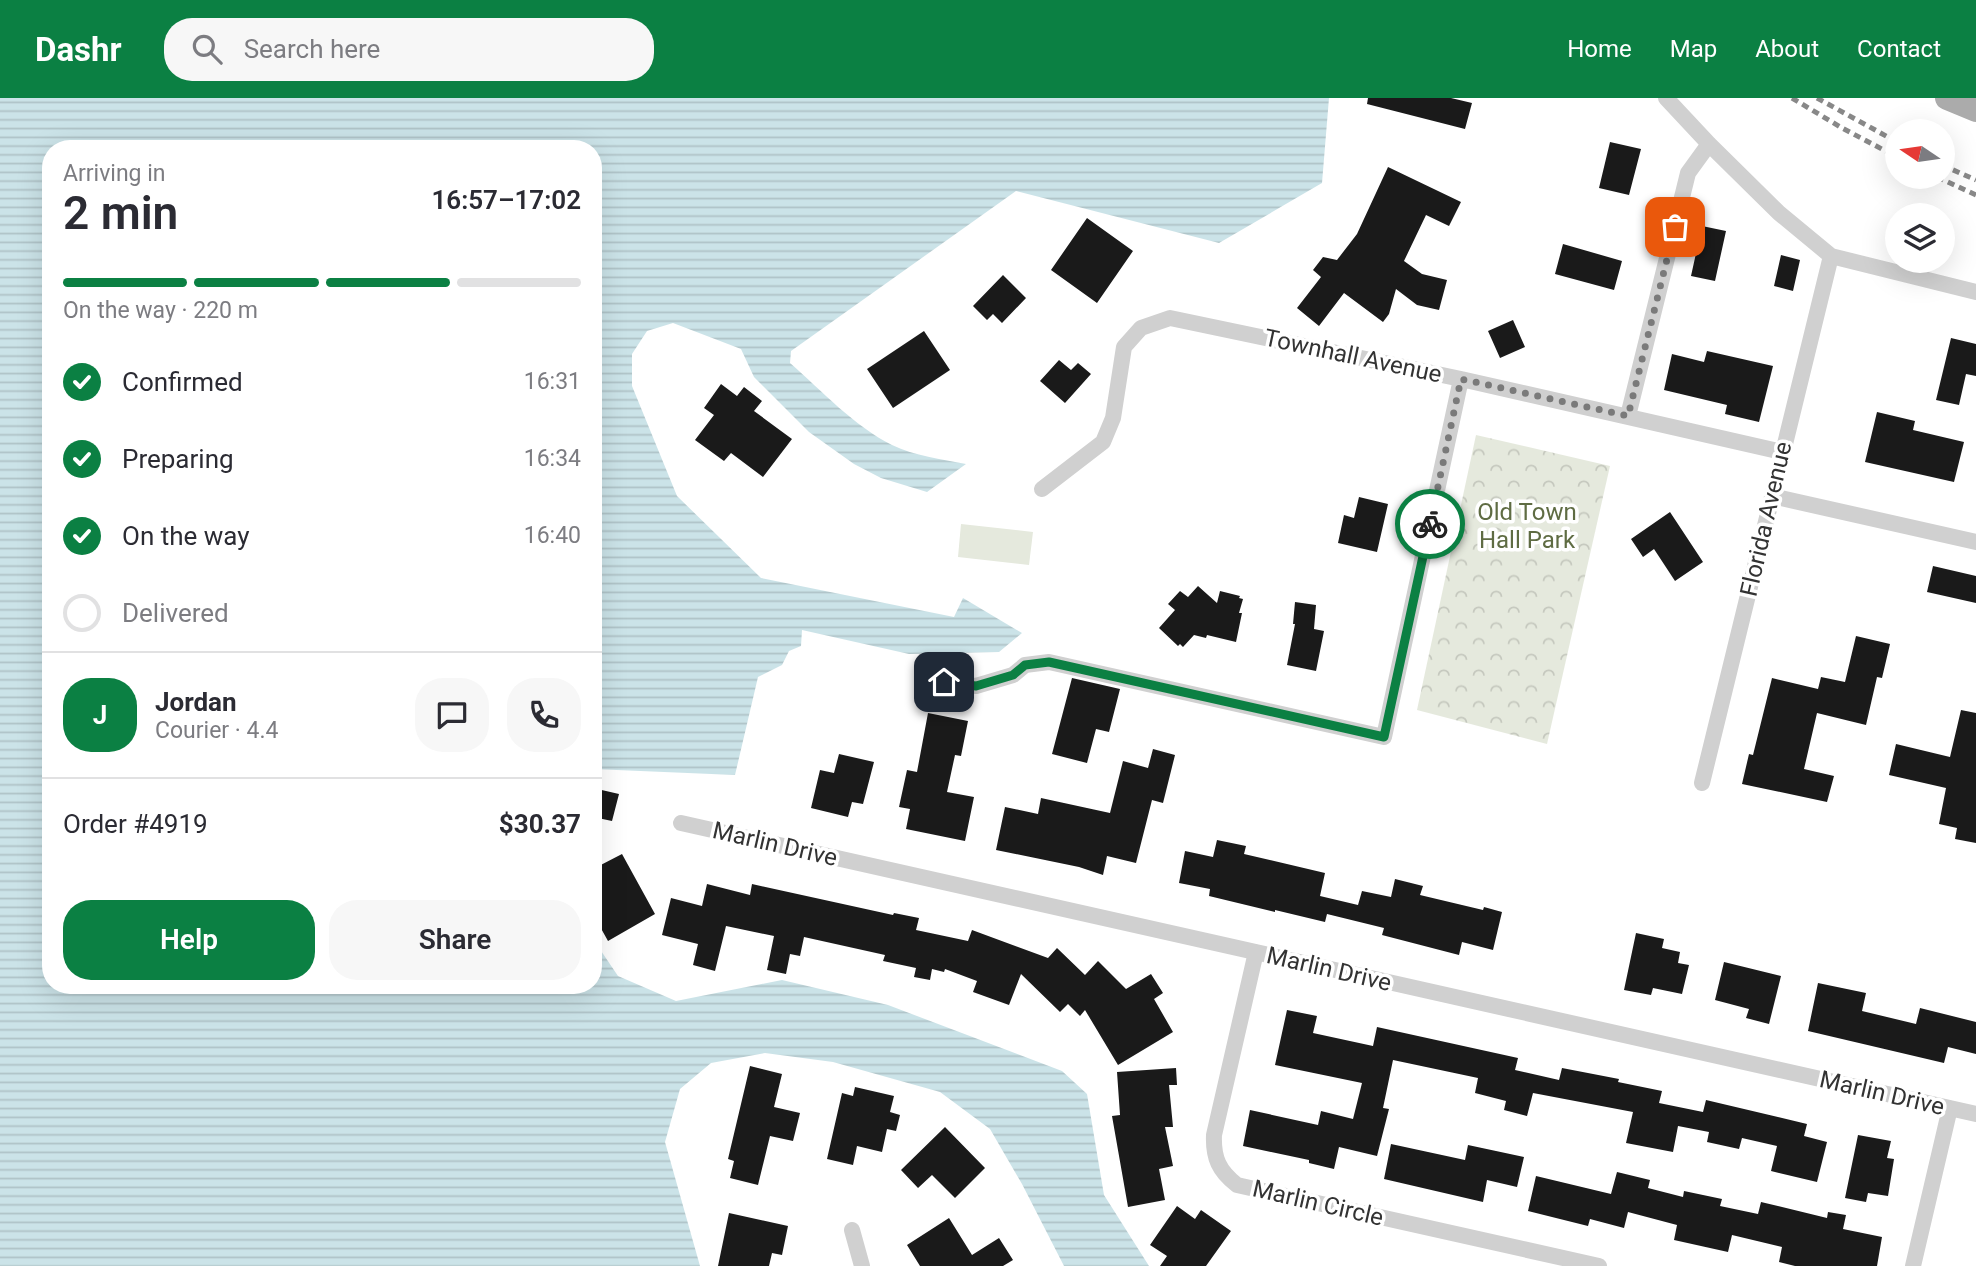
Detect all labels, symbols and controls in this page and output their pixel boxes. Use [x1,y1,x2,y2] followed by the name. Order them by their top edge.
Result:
[164,18,654,81] search box
[35,30,122,69] text: Dashr
[188,30,226,68] icon: search
[244,34,380,64] text: Search here
[1567,35,1632,63] text: Home
[1670,35,1717,63] text: Map
[1755,35,1819,63] text: About
[1857,35,1941,63] text: Contact
[1885,119,1955,189] north arrow
[1885,119,1955,273] map controls
[63,160,166,187] text: Arriving in
[431,185,581,215] text: 16:57–17:02
[63,186,178,240] text: 2 min
[1645,197,1705,257] pin
[1885,203,1955,273] button: layers
[1656,208,1694,246] icon: bag
[63,297,258,324] text: On the way · 220 m
[1262,324,1444,388] street label: Townhall Avenue
[63,363,101,401] icon: check
[122,367,243,397] text: Confirmed
[524,368,581,395] text: 16:31
[1735,439,1797,599] street label: Florida Avenue
[63,440,101,478] icon: check
[122,444,234,474] text: Preparing
[524,445,581,472] text: 16:34
[1395,489,1465,559] courier
[1477,498,1577,554] park label: Old Town Hall Park
[1411,505,1449,543] icon: bike
[63,517,101,555] icon: check
[122,521,250,551] text: On the way
[524,522,581,549] text: 16:40
[122,598,229,628] text: Delivered
[914,652,974,712] pin
[925,663,963,701] icon: home
[415,678,489,752] button: chat
[507,678,581,752] button: phone
[155,687,237,717] text: Jordan
[93,700,107,730] text: J
[155,717,278,744] text: Courier · 4.4
[63,809,208,839] text: Order #4919
[499,809,581,839] text: $30.37
[710,816,840,872] street label: Marlin Drive
[63,900,315,980] button: Help
[329,900,581,980] button: Share
[1264,941,1394,997] street label: Marlin Drive
[1817,1065,1947,1121] street label: Marlin Drive
[1250,1174,1386,1232] street label: Marlin Circle

